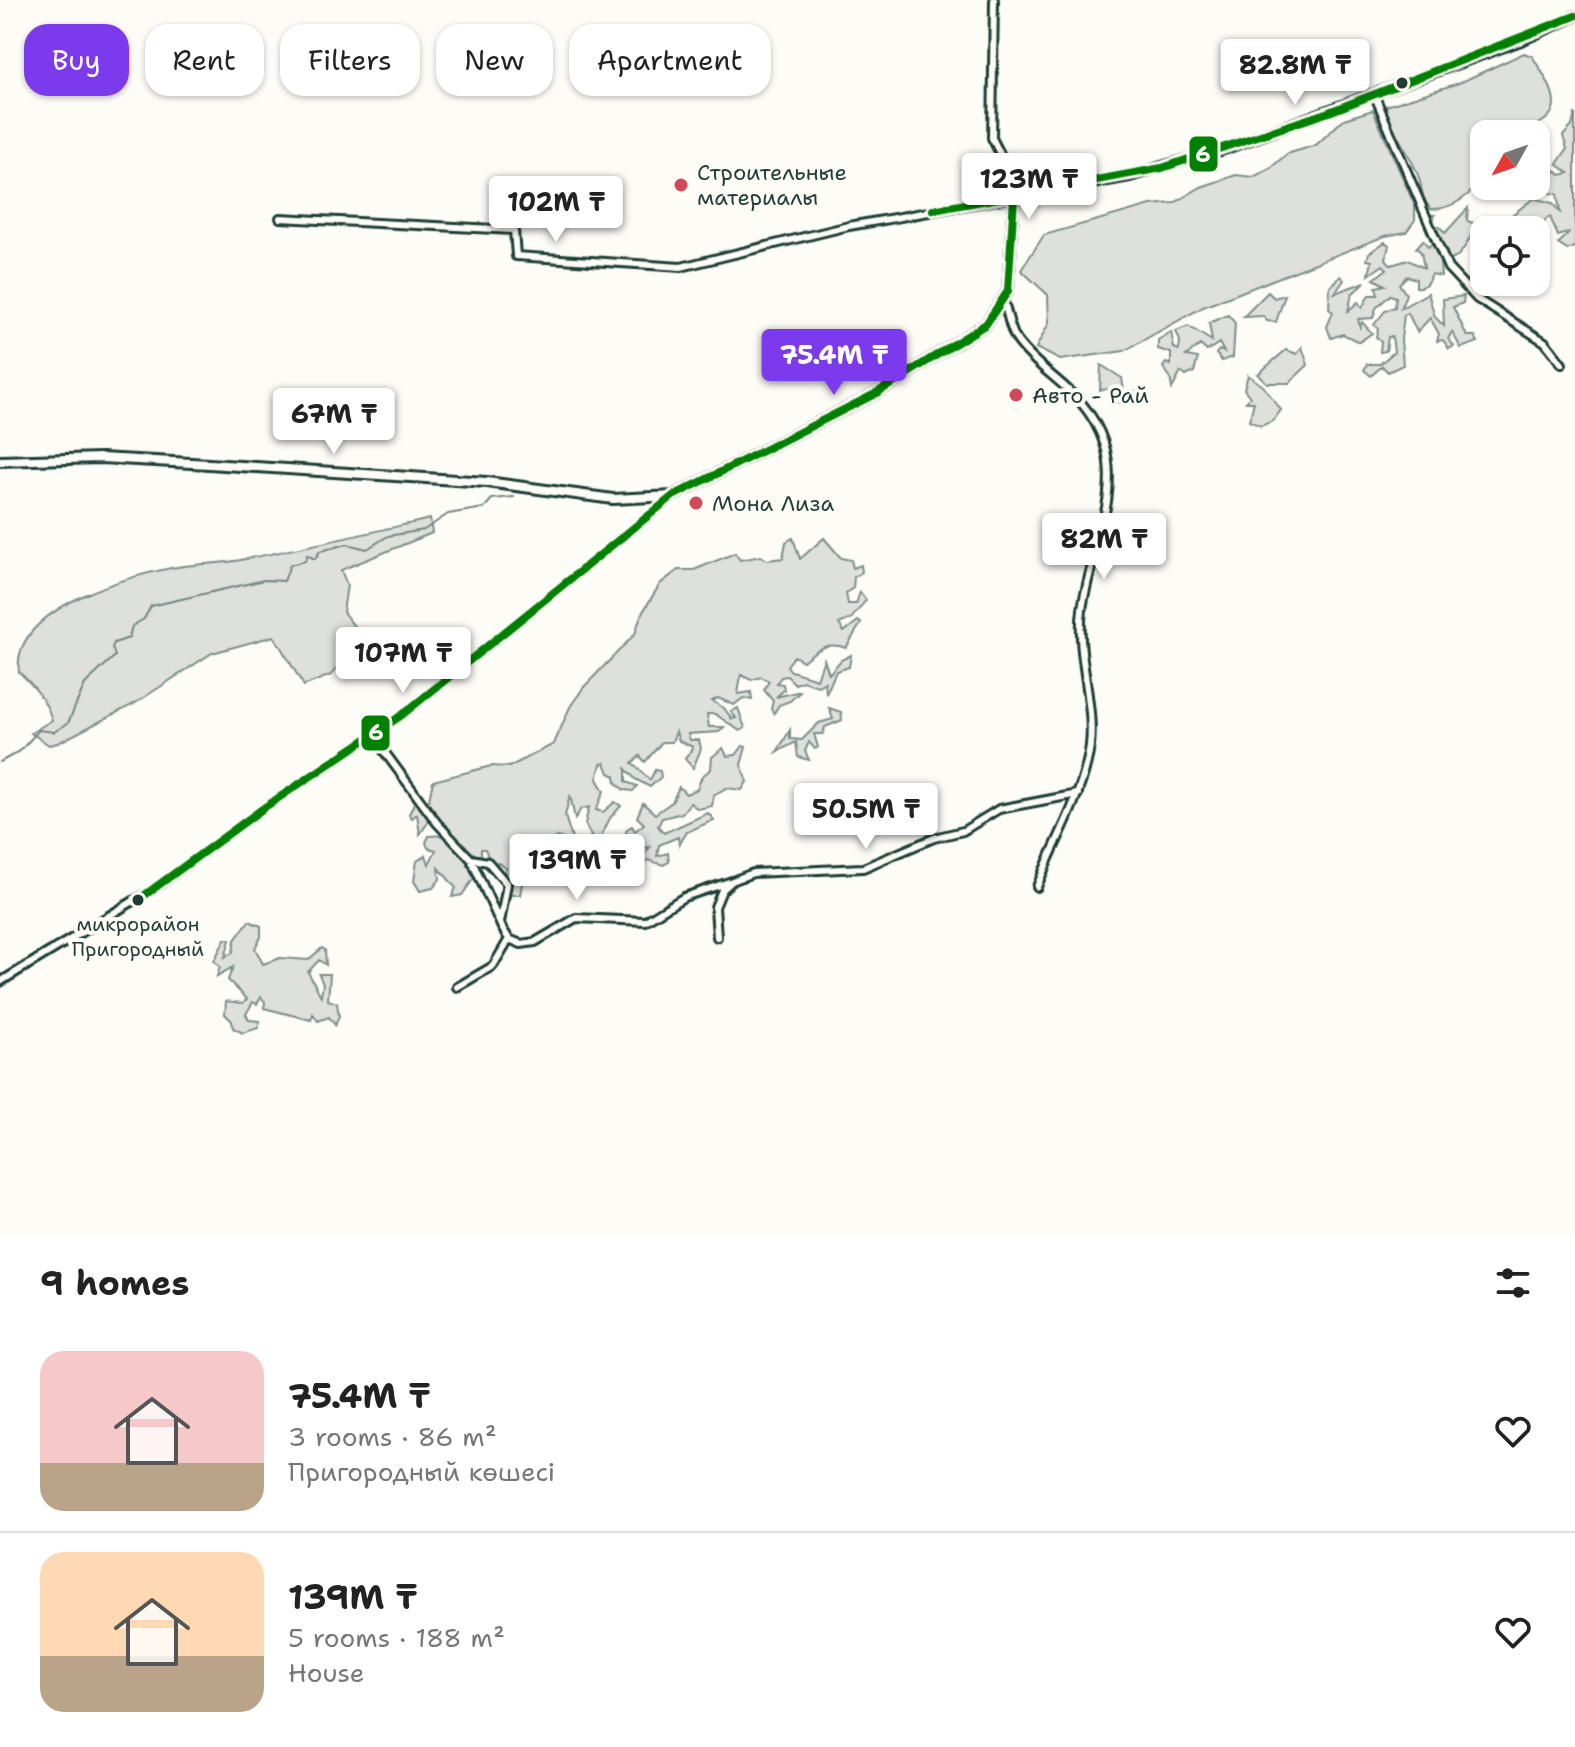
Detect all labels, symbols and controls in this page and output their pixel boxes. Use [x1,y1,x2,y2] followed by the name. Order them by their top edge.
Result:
[24,24,129,96] chip: Buy
[145,24,264,96] chip: Rent
[280,24,420,96] chip: Filters
[436,24,553,96] chip: New
[569,24,771,96] chip: Apartment
[1221,39,1369,107] pin: 82.8M ₸
[1239,47,1351,82] text: 82.8M ₸
[1394,75,1410,91] unlabelled marker
[1470,120,1550,200] north arrow
[1470,120,1550,296] map controls
[1188,135,1219,173] line badge: 6
[1195,140,1211,169] text: 6
[964,153,1094,221] pin: 123M ₸
[697,158,847,212] place label: Строительные материалы
[980,161,1078,196] text: 123M ₸
[491,176,621,244] pin: 102M ₸
[672,176,690,194] marker: Строительные материалы
[507,184,605,219] text: 102M ₸
[1470,216,1550,296] button: locate
[760,329,908,397] pin: 75.4M ₸
[780,337,888,372] text: 75.4M ₸
[1032,381,1149,410] place label: Авто - Рай
[1007,386,1025,404] marker: Авто - Рай
[278,388,390,456] pin: 67M ₸
[291,396,377,431] text: 67M ₸
[712,489,834,518] place label: Мона Лиза
[687,494,705,512] marker: Мона Лиза
[1048,513,1160,581] pin: 82M ₸
[1060,521,1148,556] text: 82M ₸
[338,627,468,695] pin: 107M ₸
[354,635,452,670] text: 107M ₸
[360,714,391,752] line badge: 6
[368,718,384,747] text: 6
[792,783,940,851] pin: 50.5M ₸
[812,791,920,826] text: 50.5M ₸
[512,834,642,902] pin: 139M ₸
[528,842,626,877] text: 139M ₸
[130,892,146,908] marker: микрорайон Пригородный
[72,911,204,962] place label: микрорайон Пригородный
[40,1260,189,1306] text: 9 homes
[1491,1261,1535,1305] icon: filters
[288,1373,430,1419] text: 75.4M ₸
[104,1383,200,1479] icon: home
[1491,1409,1535,1453] icon: heart
[288,1419,497,1454] text: 3 rooms · 86 m²
[288,1454,555,1489] text: Пригородный көшесі
[288,1574,417,1620] text: 139M ₸
[104,1584,200,1680] icon: home
[1491,1610,1535,1654] icon: heart
[288,1620,505,1655] text: 5 rooms · 188 m²
[288,1655,364,1690] text: House

